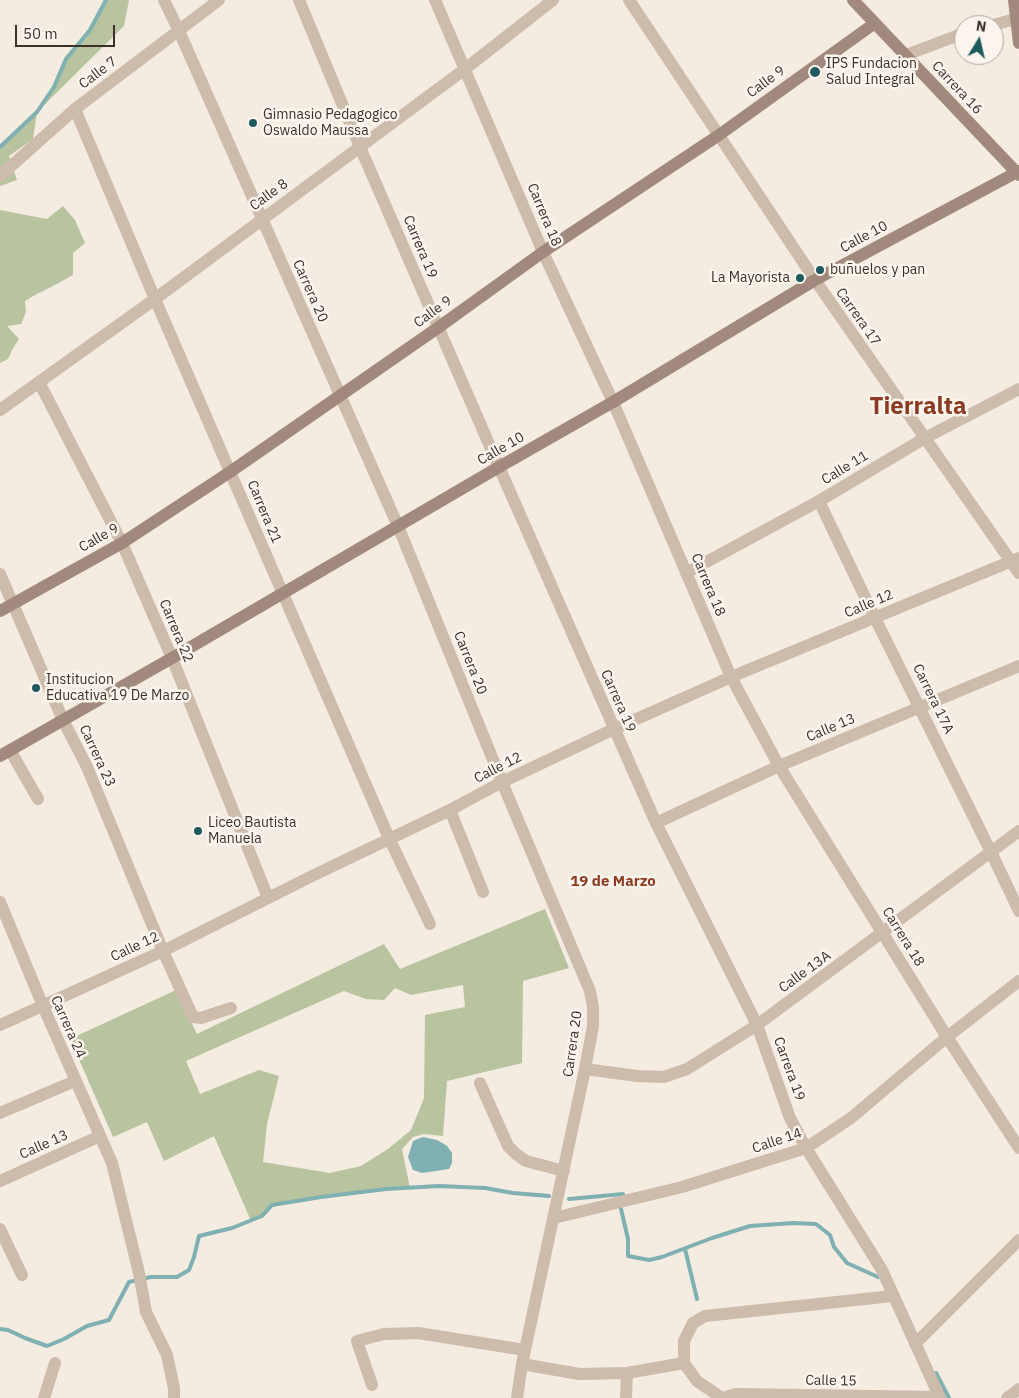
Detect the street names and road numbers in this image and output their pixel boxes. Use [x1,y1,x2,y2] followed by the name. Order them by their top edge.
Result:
[76,53,120,93] street label: Calle 7
[928,58,986,118] street label: Carrera 16
[744,63,788,101] street label: Calle 9
[247,176,291,214] street label: Calle 8
[523,181,565,249] street label: Carrera 18
[399,213,441,281] street label: Carrera 19
[837,217,891,257] street label: Calle 10
[289,257,331,325] street label: Carrera 20
[832,285,884,349] street label: Carrera 17
[411,293,455,331] street label: Calle 9
[474,429,528,469] street label: Calle 10
[819,448,871,488] street label: Calle 11
[243,478,285,546] street label: Carrera 21
[76,520,122,556] street label: Calle 9
[687,551,729,619] street label: Carrera 18
[842,586,896,622] street label: Calle 12
[155,597,197,665] street label: Carrera 22
[450,629,490,697] street label: Carrera 20
[909,661,957,737] street label: Carrera 17A
[597,667,639,735] street label: Carrera 19
[804,710,858,746] street label: Calle 13
[75,722,119,790] street label: Carrera 23
[471,749,525,787] street label: Calle 12
[878,904,928,970] street label: Carrera 18
[108,929,162,965] street label: Calle 12
[776,947,834,997] street label: Calle 13A
[47,993,89,1061] street label: Carrera 24
[560,1010,586,1078] street label: Carrera 20
[770,1035,808,1103] street label: Carrera 19
[750,1125,804,1157] street label: Calle 14
[17,1127,71,1163] street label: Calle 13
[805,1372,857,1390] street label: Calle 15

